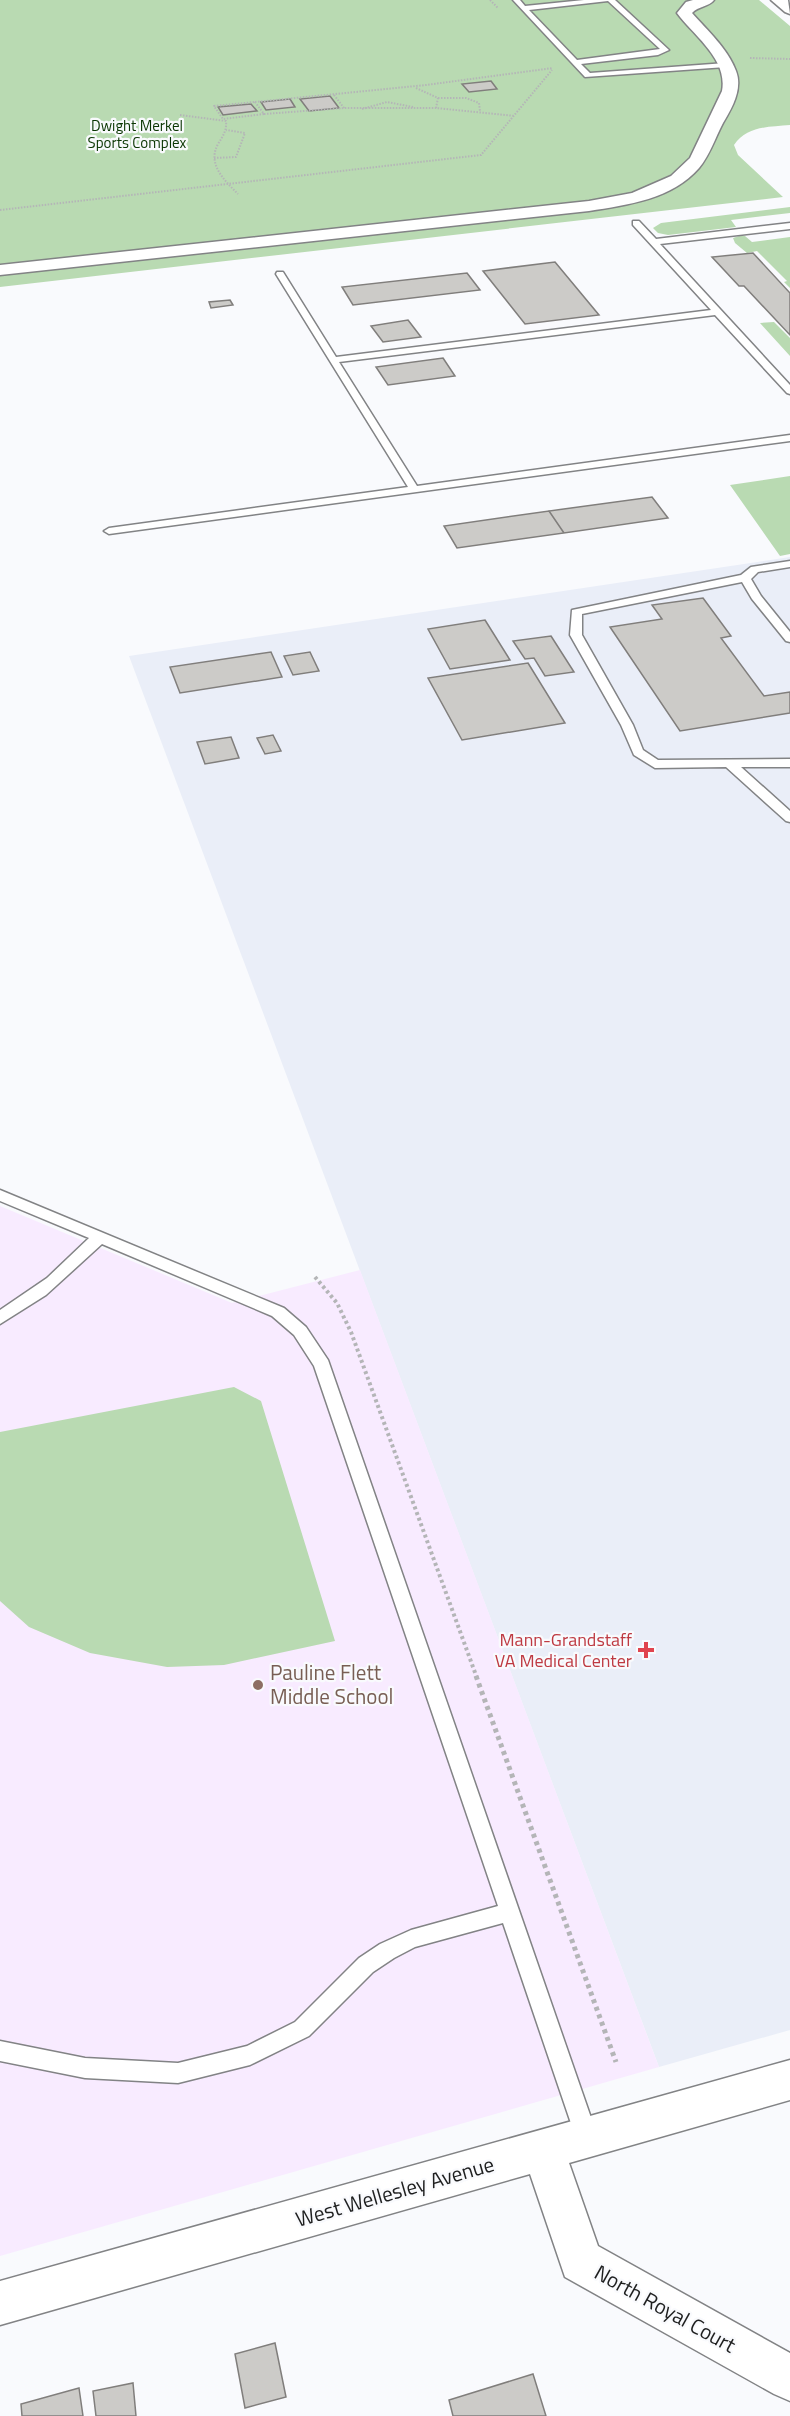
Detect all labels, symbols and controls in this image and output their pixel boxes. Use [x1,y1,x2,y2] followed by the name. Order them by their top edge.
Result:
[88,114,187,154] park label: Dwight Merkel Sports Complex
[495,1626,632,1674] place label: Mann-Grandstaff VA Medical Center
[637,1641,655,1659] marker: Mann-Grandstaff VA Medical Center
[270,1656,393,1712] place label: Pauline Flett Middle School
[251,1678,265,1692] marker: Pauline Flett Middle School
[292,2147,498,2235] street label: West Wellesley Avenue
[589,2256,743,2361] street label: North Royal Court

